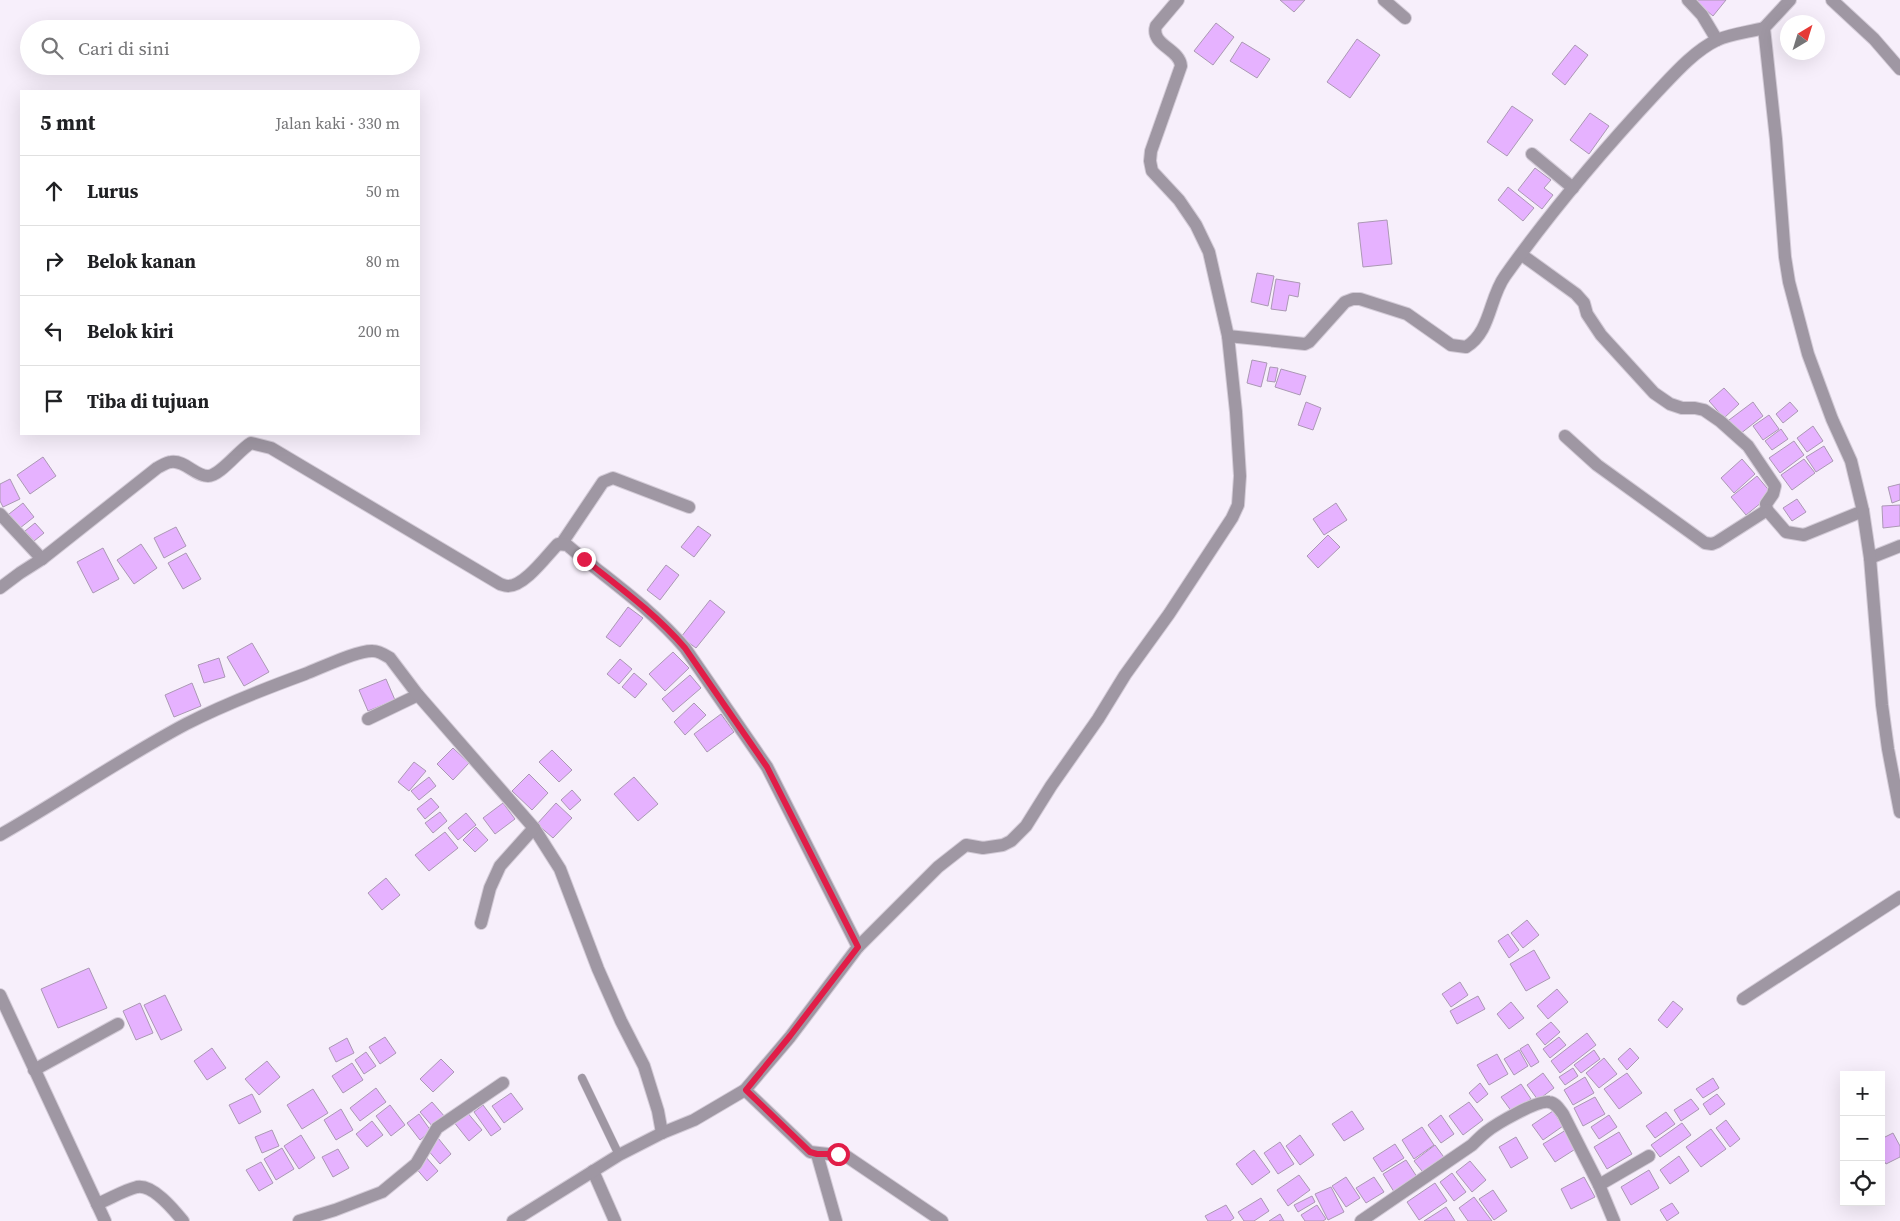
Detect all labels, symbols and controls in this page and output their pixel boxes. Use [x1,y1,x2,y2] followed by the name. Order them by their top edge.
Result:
[1780,15,1825,60] north arrow
[20,20,420,75] search box
[38,34,66,62] icon: search
[78,35,170,61] text: Cari di sini
[40,108,95,137] text: 5 mnt
[275,112,400,134] text: Jalan kaki · 330 m
[40,177,68,205] icon: ahead
[87,178,138,204] text: Lurus
[366,180,400,202] text: 50 m
[40,247,68,275] icon: right
[87,248,196,274] text: Belok kanan
[366,250,400,272] text: 80 m
[40,317,68,345] icon: left
[87,318,174,344] text: Belok kiri
[358,320,400,342] text: 200 m
[40,387,68,415] icon: arrive
[87,388,209,414] text: Tiba di tujuan
[573,548,596,571] route end
[1840,1071,1885,1206] map controls
[1840,1071,1885,1116] button: +
[1840,1116,1885,1161] button: −
[827,1143,850,1166] route start
[1840,1161,1885,1206] button: locate

